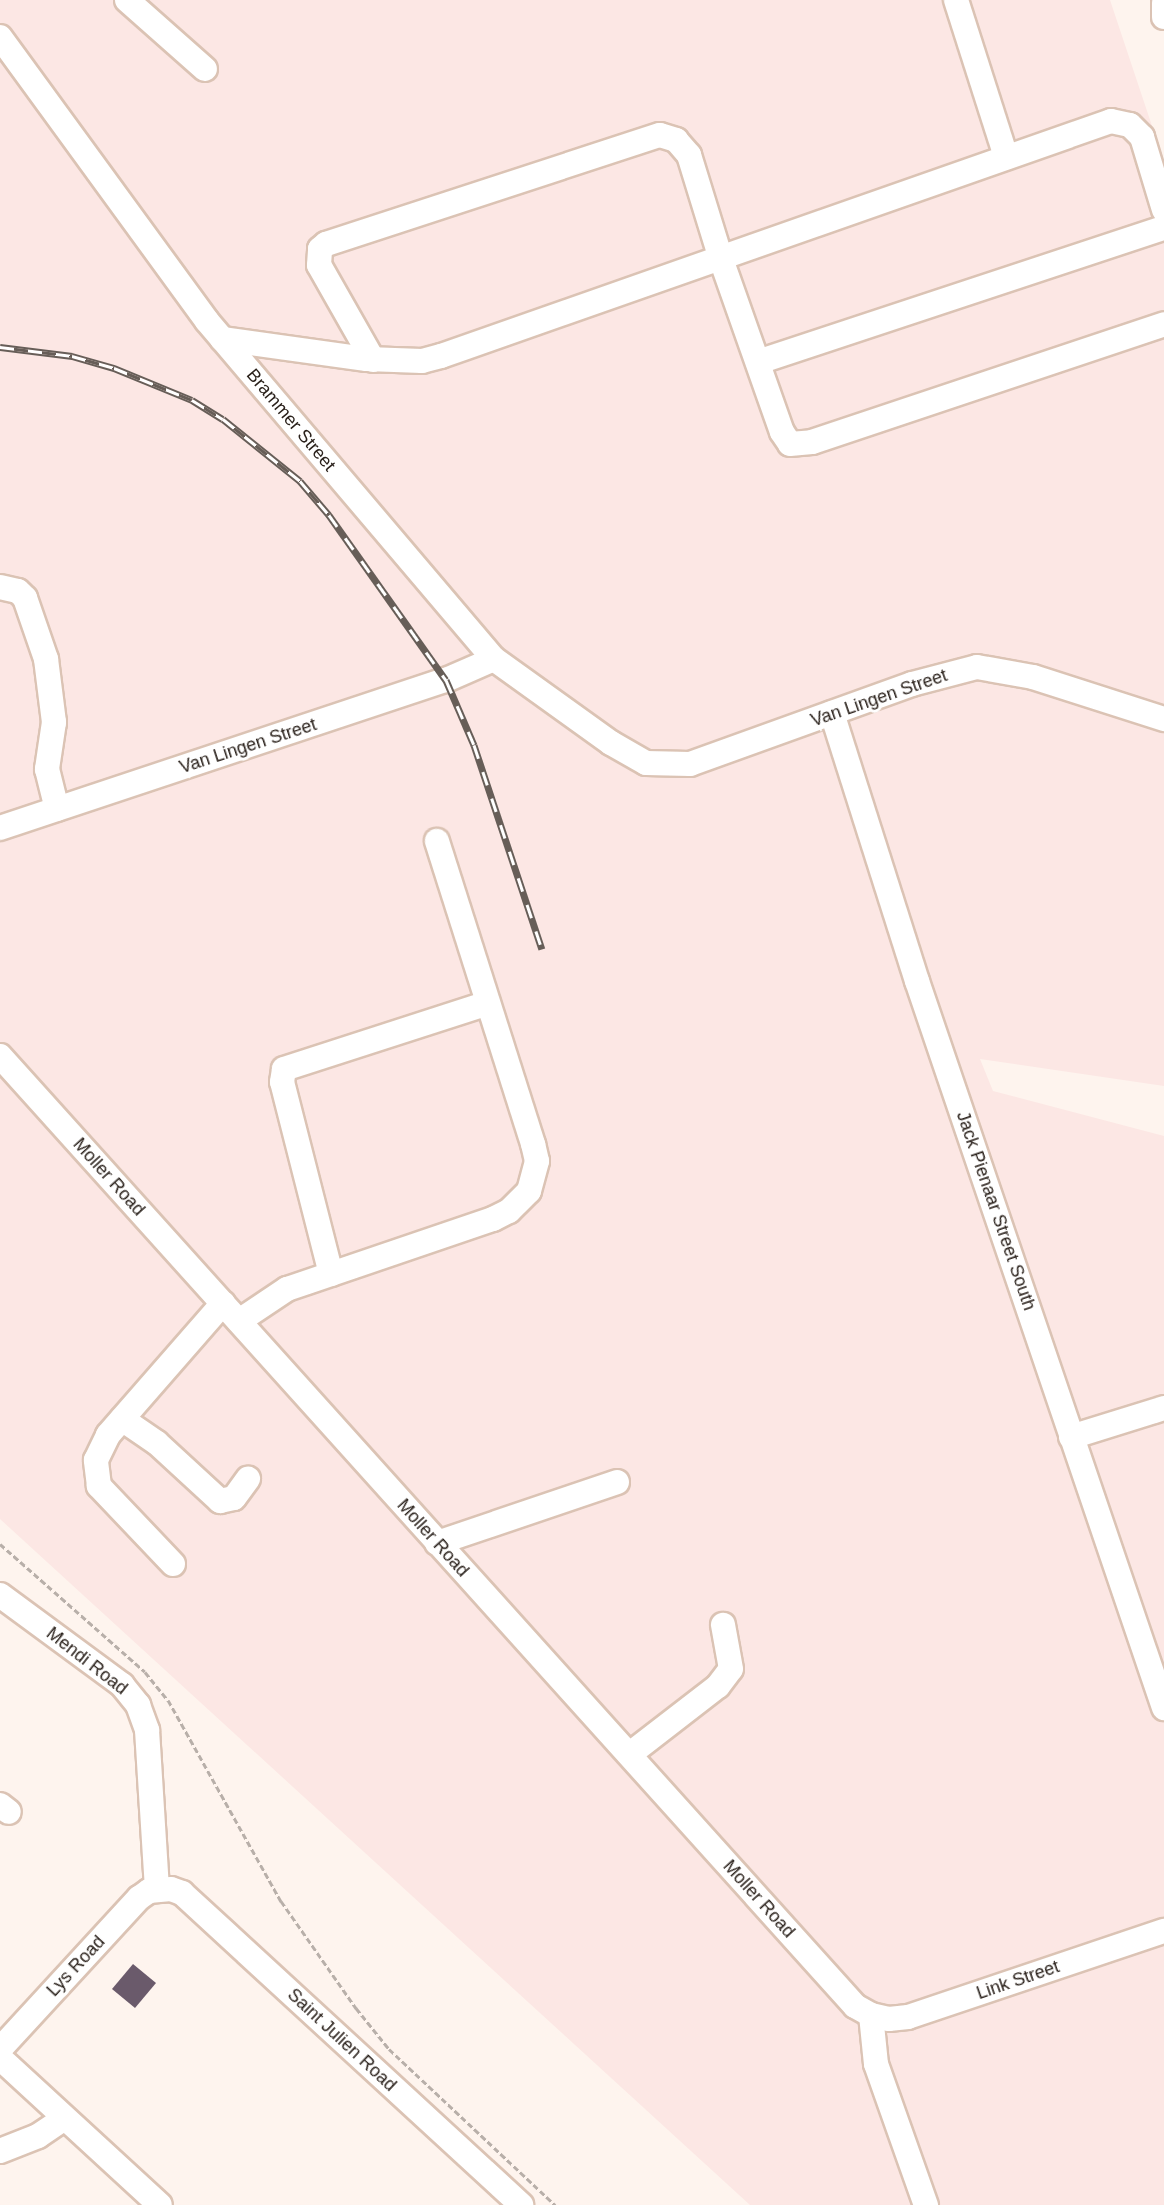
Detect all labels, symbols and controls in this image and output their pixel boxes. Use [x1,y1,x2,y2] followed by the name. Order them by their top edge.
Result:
[242,364,340,476] street label: Brammer Street
[808,665,950,731] street label: Van Lingen Street
[177,714,319,778] street label: Van Lingen Street
[952,1109,1040,1313] street label: Jack Pienaar Street South
[69,1134,149,1220] street label: Moller Road
[393,1495,473,1581] street label: Moller Road
[42,1623,132,1699] street label: Mendi Road
[719,1856,799,1942] street label: Moller Road
[42,1931,110,2001] street label: Lys Road
[974,1956,1062,2004] street label: Link Street
[283,1984,401,2096] street label: Saint Julien Road

